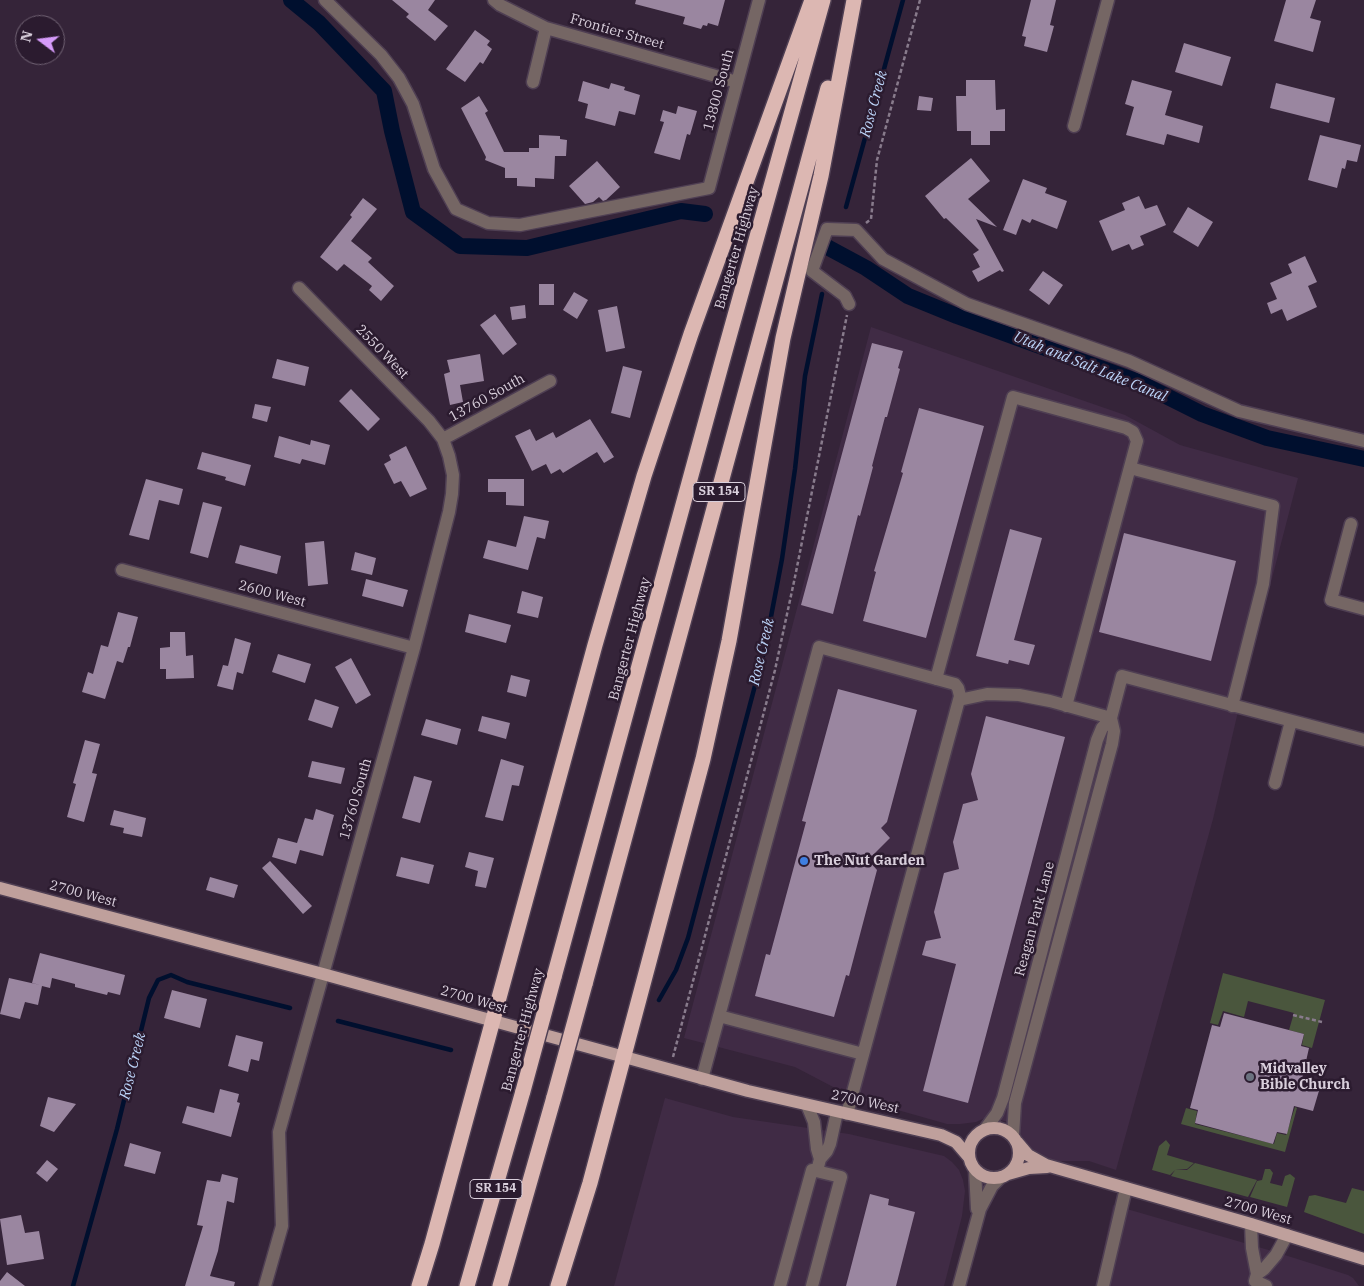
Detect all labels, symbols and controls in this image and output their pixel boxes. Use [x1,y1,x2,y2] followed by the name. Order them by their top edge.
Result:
[568,11,666,53] street label: Frontier Street
[15,15,65,65] north arrow
[16,29,37,44] text: N
[700,47,738,133] street label: 13800 South
[856,69,892,139] water label: Rose Creek
[711,185,763,311] street label: Bangerter Highway
[352,321,412,383] street label: 2550 West
[1011,328,1169,406] water label: Utah and Salt Lake Canal
[446,370,528,426] street label: 13760 South
[693,482,745,502] road number: SR 154
[605,576,655,702] street label: Bangerter Highway
[237,577,307,611] street label: 2600 West
[746,617,778,687] water label: Rose Creek
[336,756,376,842] street label: 13760 South
[814,853,925,869] place label: The Nut Garden
[798,855,810,867] marker: The Nut Garden
[1012,860,1058,978] street label: Reagan Park Lane
[48,877,118,911] street label: 2700 West
[498,967,548,1093] street label: Bangerter Highway
[439,982,509,1018] street label: 2700 West
[116,1031,150,1101] water label: Rose Creek
[1260,1061,1350,1094] place label: Midvalley Bible Church
[1244,1071,1256,1083] marker: Midvalley Bible Church
[830,1087,900,1117] street label: 2700 West
[470,1180,522,1198] road number: SR 154
[1223,1193,1293,1229] street label: 2700 West

